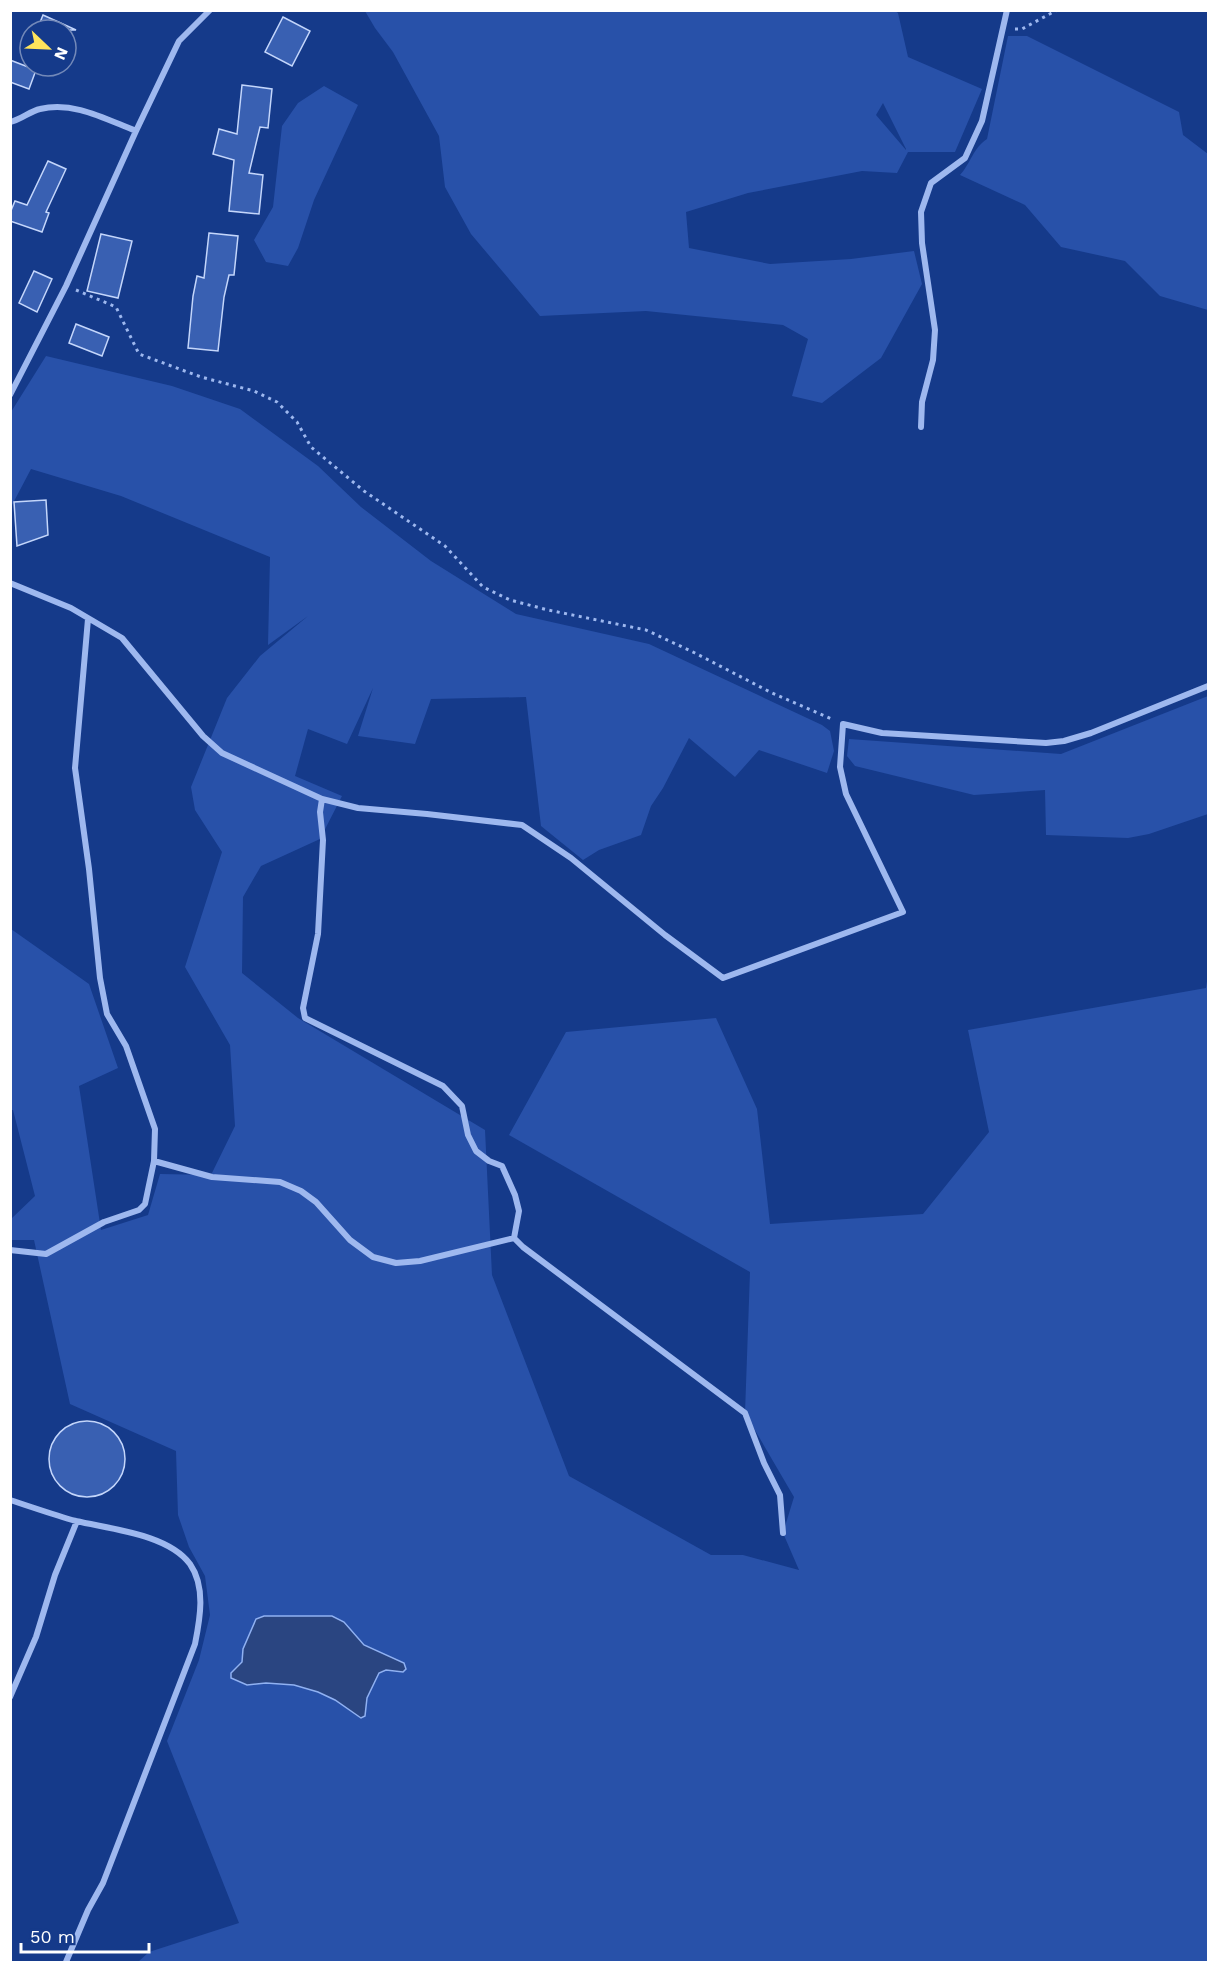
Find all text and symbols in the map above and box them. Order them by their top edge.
north arrow [18,18,78,78]
text: N [50,44,72,63]
scale bar [21,1916,148,1954]
text: 50 m [30,1926,75,1947]

